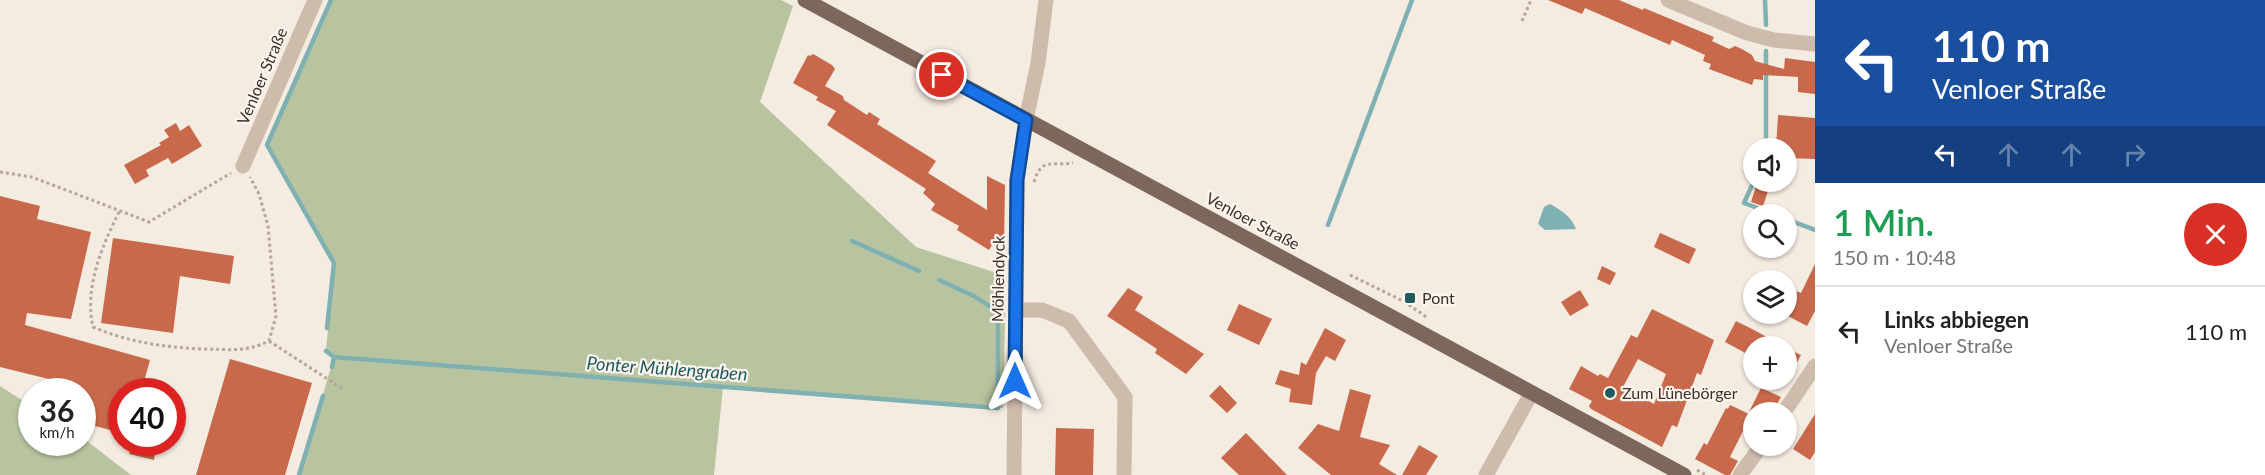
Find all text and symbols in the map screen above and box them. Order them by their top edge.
text: 110 m [1932,21,2050,71]
icon: left [1833,24,1911,102]
street label: Venloer Straße [233,25,290,127]
pin [916,49,967,100]
icon: arrive [925,58,958,91]
text: Venloer Straße [1932,72,2106,105]
map controls [1743,138,1797,456]
button: sound [1743,138,1797,192]
icon: left [1929,138,1962,171]
icon: ahead [1992,138,2025,171]
icon: ahead [2055,138,2088,171]
icon: right [2118,138,2151,171]
street label: Venloer Straße [1203,188,1303,253]
text: 1 Min. [1833,200,1934,244]
button: close [2184,203,2247,266]
button: search [1743,204,1797,258]
street label: Möhlendyck [987,235,1008,322]
text: 150 m · 10:48 [1833,245,1956,269]
button: layers [1743,270,1797,324]
place label: Pont [1422,288,1455,307]
marker: Pont [1403,291,1417,305]
text: Links abbiegen [1884,306,2029,333]
icon: left [1833,315,1866,348]
text: 110 m [2185,318,2247,345]
text: Venloer Straße [1884,333,2013,357]
button: + [1743,336,1797,390]
position arrow [983,349,1047,413]
water label: Ponter Mühlengraben [586,351,748,385]
speed limit sign: 40 [108,378,186,456]
place label: Zum Lünebörger [1622,383,1738,402]
marker: Zum Lünebörger [1603,386,1617,400]
text: 36 [40,392,74,428]
button: − [1743,402,1797,456]
text: km/h [39,423,75,441]

